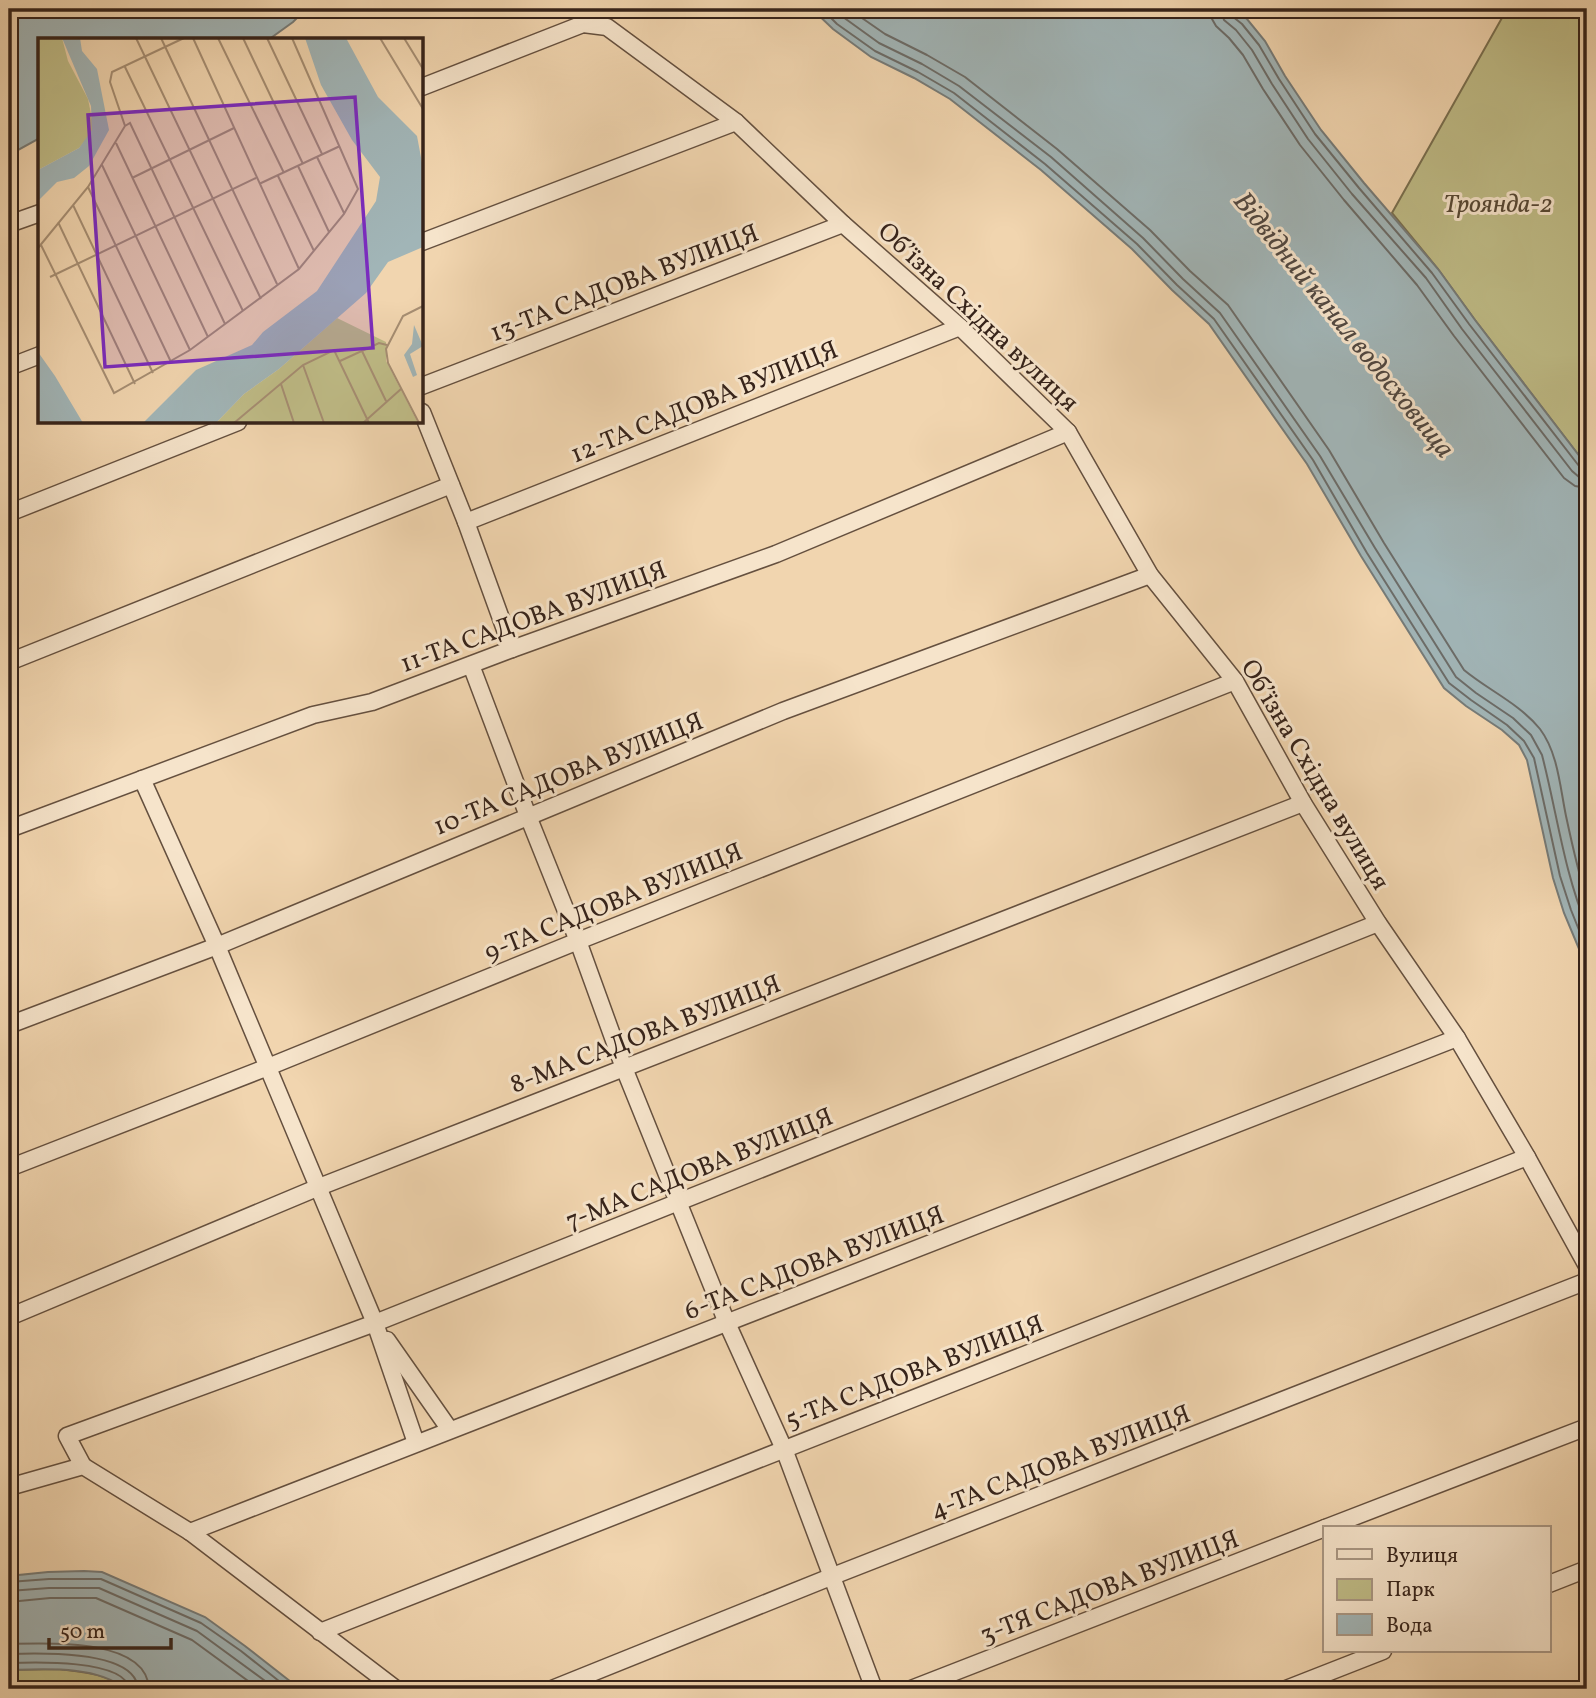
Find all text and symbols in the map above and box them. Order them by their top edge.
inset map [38,38,424,424]
water label: Відвідний канал водосховища [1223,184,1463,467]
park label: Троянда-2 [1443,187,1553,223]
street label: Обʼїзна Східна вулиця [869,214,1086,420]
street label: 13-ТА САДОВА ВУЛИЦЯ [485,216,764,352]
street label: 12-ТА САДОВА ВУЛИЦЯ [565,333,844,473]
street label: 11-ТА САДОВА ВУЛИЦЯ [395,553,672,683]
street label: Обʼїзна Східна вулиця [1231,653,1398,897]
street label: 10-ТА САДОВА ВУЛИЦЯ [428,704,709,846]
street label: 9-ТА САДОВА ВУЛИЦЯ [479,834,748,971]
street label: 8-МА САДОВА ВУЛИЦЯ [505,967,786,1103]
street label: 7-МА САДОВА ВУЛИЦЯ [561,1100,839,1240]
street label: 6-ТА САДОВА ВУЛИЦЯ [680,1198,950,1330]
street label: 5-ТА САДОВА ВУЛИЦЯ [780,1307,1049,1439]
street label: 4-ТА САДОВА ВУЛИЦЯ [925,1397,1196,1529]
street label: 3-ТЯ САДОВА ВУЛИЦЯ [975,1522,1245,1654]
legend [1323,1526,1550,1652]
text: Вулиця [1386,1542,1458,1571]
text: Парк [1386,1576,1435,1605]
scale bar [49,1607,172,1651]
text: Вода [1386,1612,1433,1641]
text: 50 m [60,1618,105,1647]

